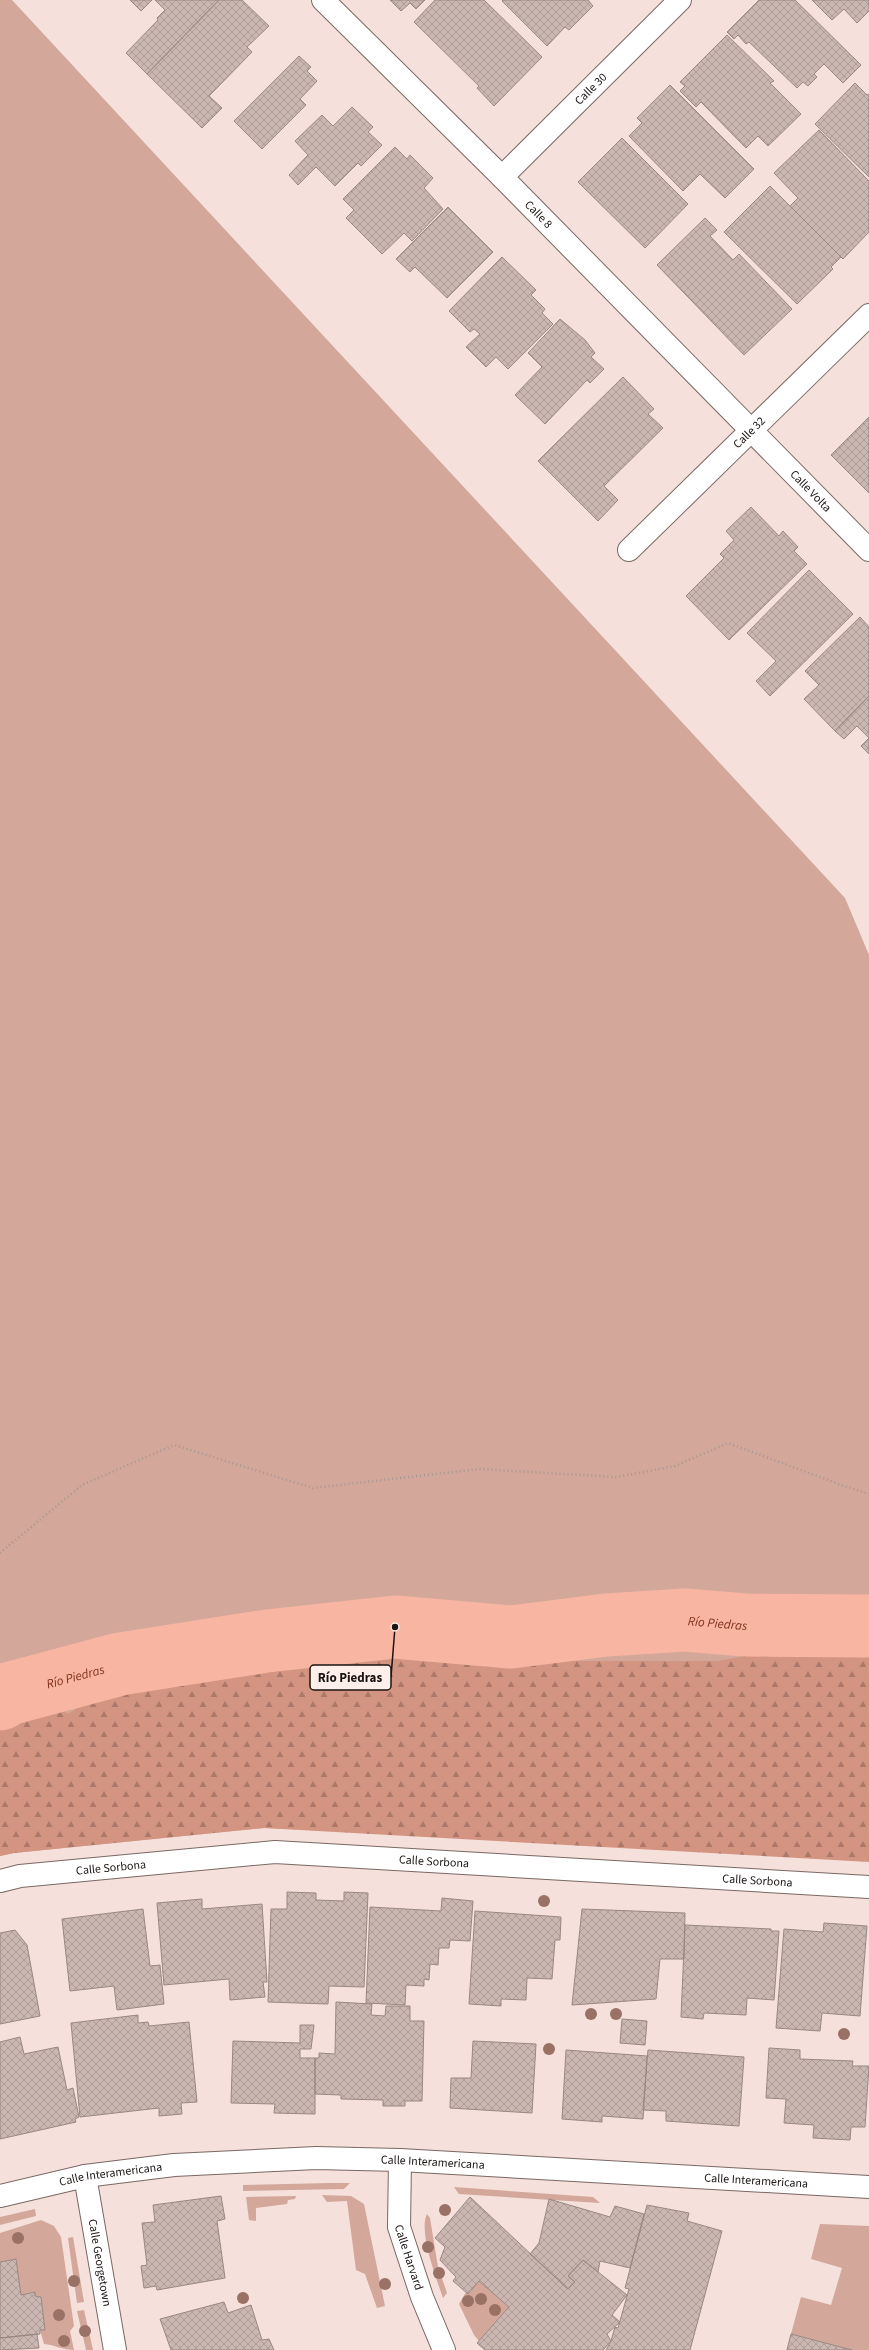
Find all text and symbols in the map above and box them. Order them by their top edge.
street label: Calle 30 [571,69,611,109]
street label: Calle 8 [521,197,556,232]
street label: Calle 32 [729,413,769,453]
street label: Calle Volta [786,466,835,516]
water label: Río Piedras [687,1612,748,1635]
water label: Río Piedras [44,1661,107,1693]
callout: Río Piedras [310,1665,391,1690]
text: Río Piedras [318,1669,382,1687]
street label: Calle Sorbona [398,1851,470,1872]
street label: Calle Sorbona [75,1856,147,1880]
street label: Calle Sorbona [722,1870,793,1891]
street label: Calle Interamericana [381,2152,485,2174]
street label: Calle Interamericana [58,2159,163,2191]
street label: Calle Interamericana [704,2170,809,2192]
street label: Calle Georgetown [84,2218,115,2308]
street label: Calle Harvard [390,2223,427,2292]

